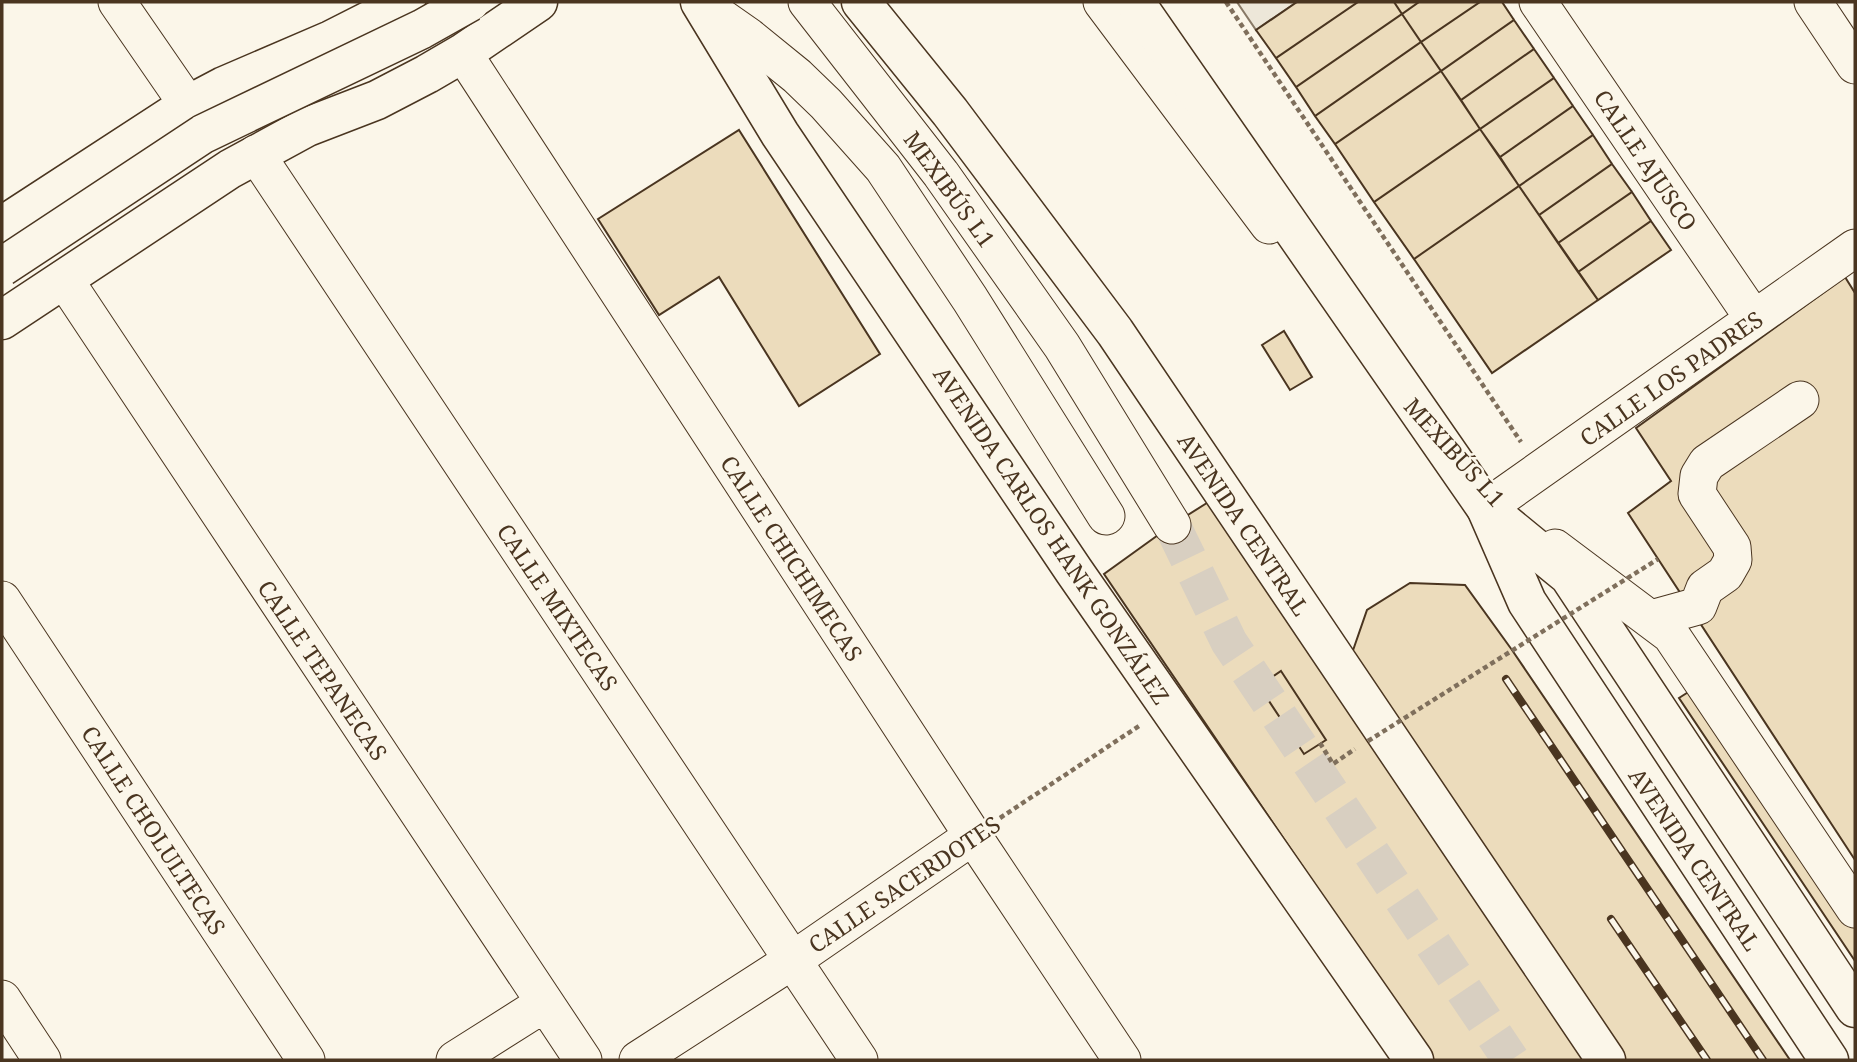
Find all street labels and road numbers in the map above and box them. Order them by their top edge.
street label: CALLE AJUSCO [1587,83,1705,237]
street label: MEXIBÚS L1 [897,124,1003,254]
street label: CALLE LOS PADRES [1573,303,1769,453]
street label: AVENIDA CARLOS HANK GONZÁLEZ [927,360,1177,710]
street label: MEXIBÚS L1 [1397,390,1513,514]
street label: AVENIDA CENTRAL [1171,426,1317,622]
street label: CALLE CHICHIMECAS [713,449,871,667]
street label: CALLE MIXTECAS [490,517,626,697]
street label: CALLE TEPANECAS [251,573,395,767]
street label: CALLE CHOLULTECAS [74,719,234,941]
street label: AVENIDA CENTRAL [1622,761,1768,957]
street label: CALLE SACERDOTES [802,808,1006,960]

